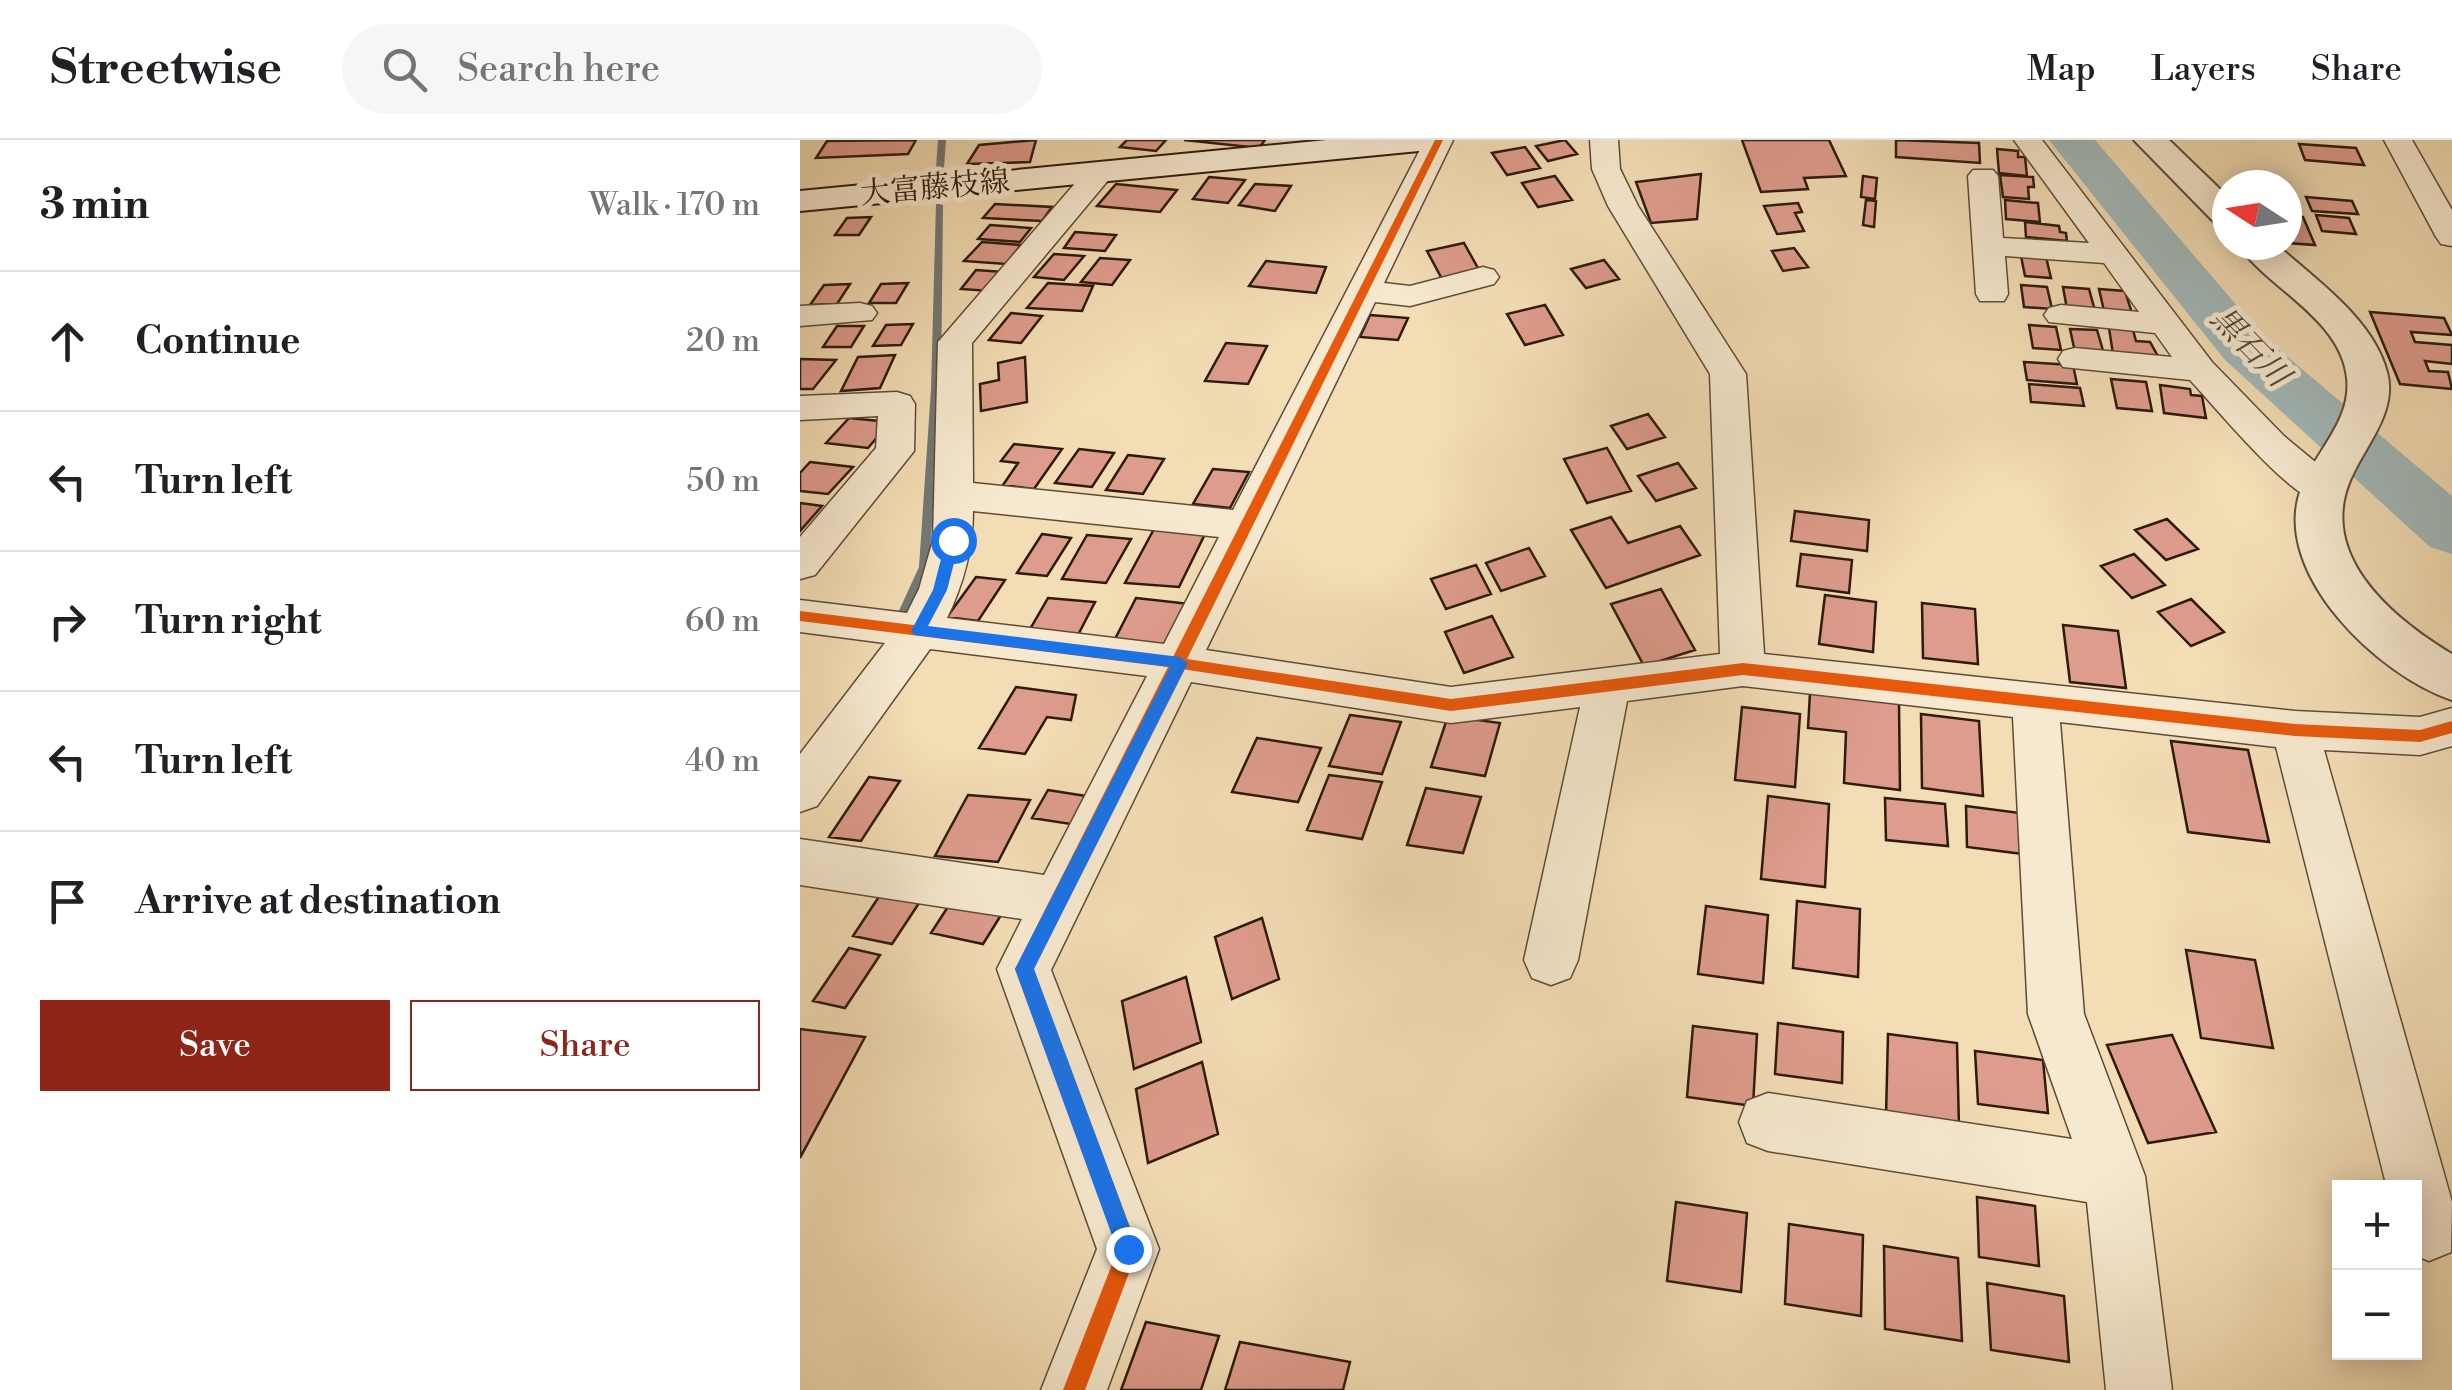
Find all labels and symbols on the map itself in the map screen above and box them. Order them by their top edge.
street label: 大富藤枝線 [859,163,1011,213]
north arrow [2212,170,2302,260]
water label: 黒石川 [2202,299,2300,398]
route start [931,518,977,564]
route end [1106,1227,1152,1273]

